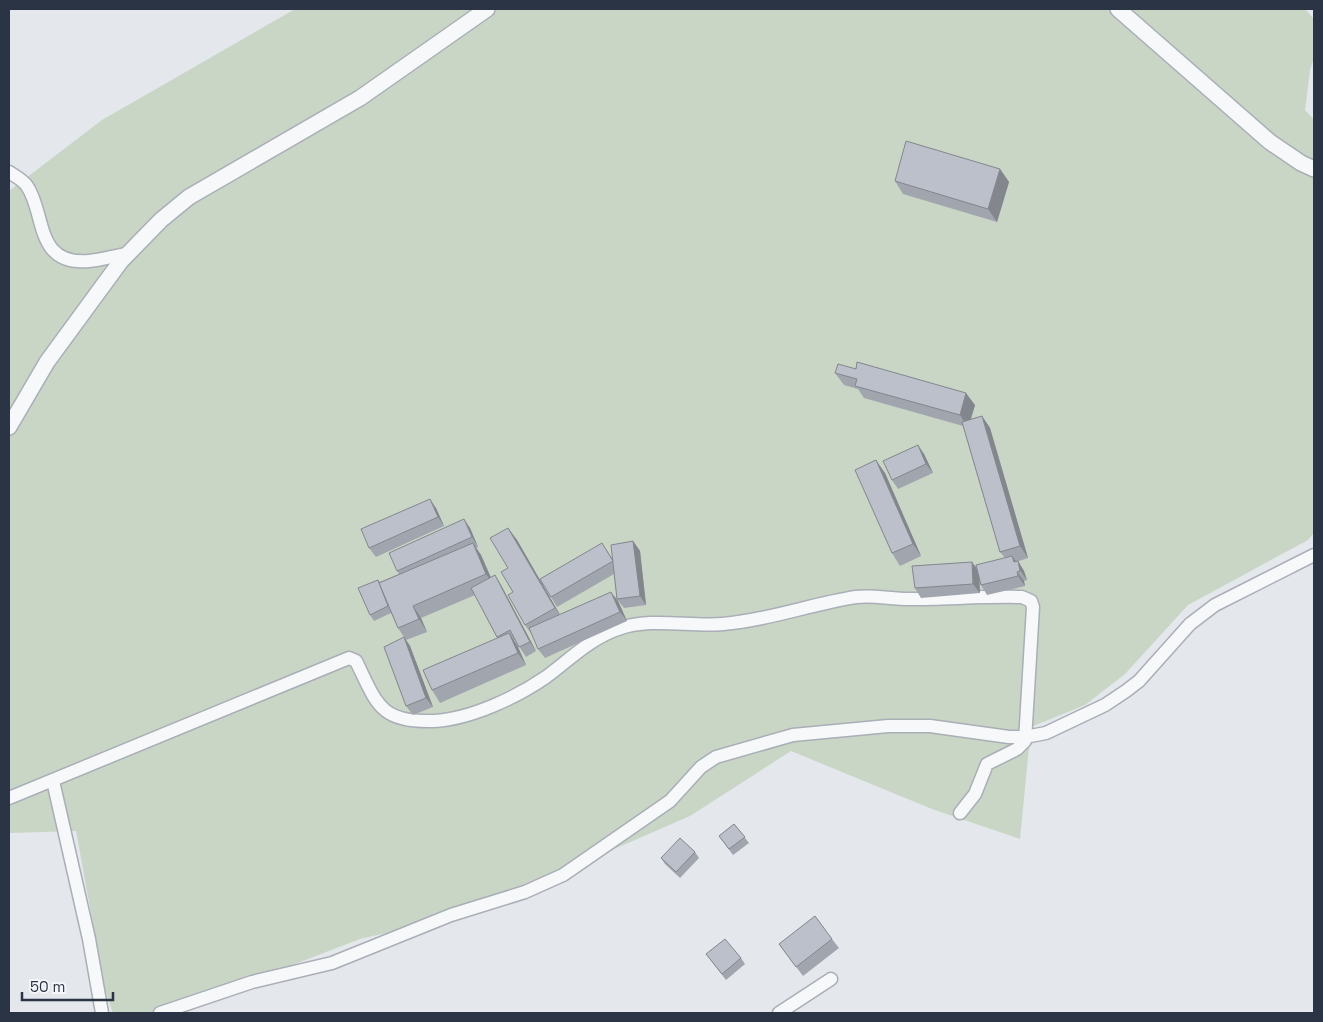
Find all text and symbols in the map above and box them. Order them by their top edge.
scale bar [22,970,114,1002]
text: 50 m [30,977,65,996]

